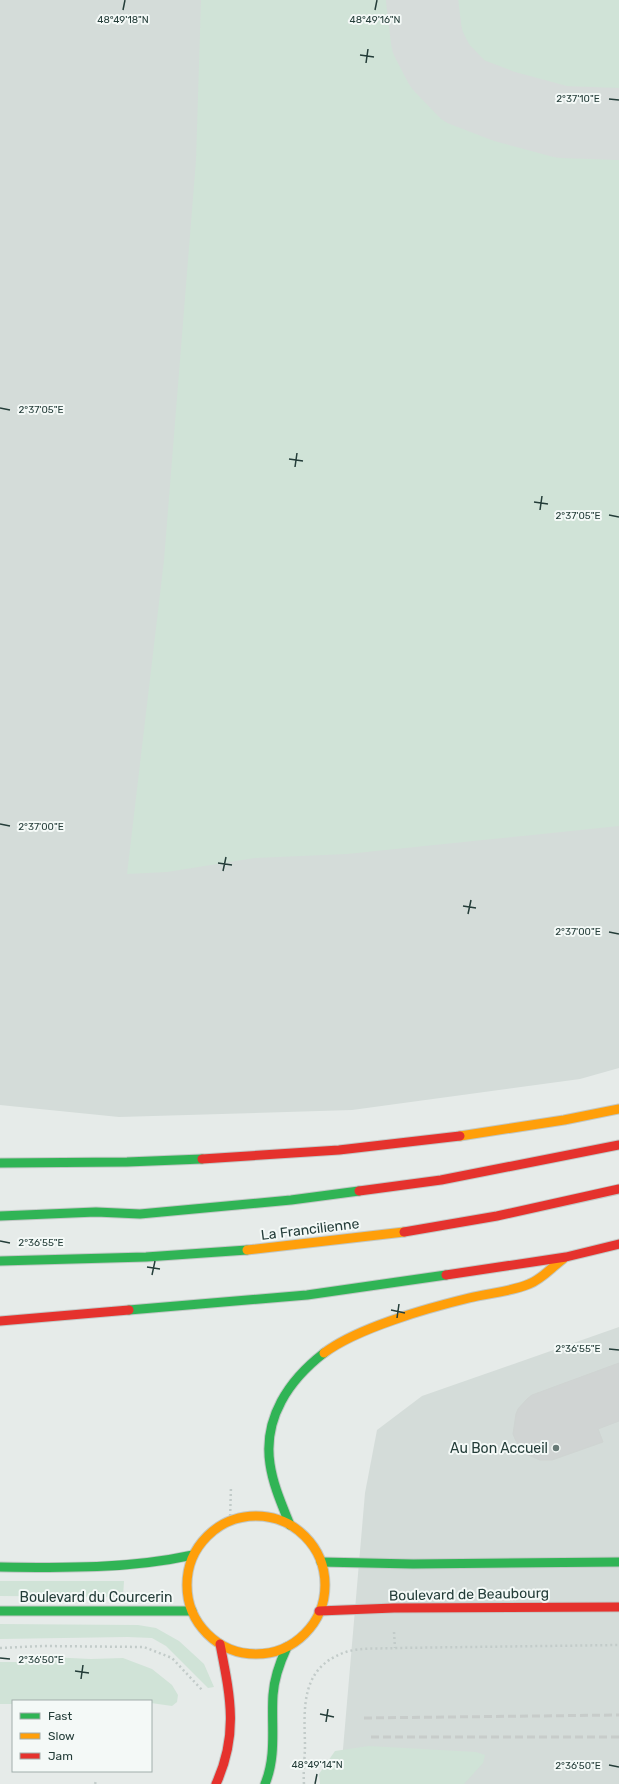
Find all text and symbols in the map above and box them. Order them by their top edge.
text: 48°49'18"N [97,14,149,26]
text: 48°49'16"N [350,14,400,26]
text: 2°37'10"E [556,93,600,105]
text: 2°37'05"E [18,404,64,416]
text: 2°37'05"E [555,510,601,522]
text: 2°37'00"E [18,821,64,833]
text: 2°37'00"E [555,926,601,938]
street label: La Francilienne [260,1215,360,1244]
text: 2°36'55"E [18,1237,64,1249]
text: 2°36'55"E [555,1343,601,1355]
place label: Au Bon Accueil [450,1440,548,1457]
marker: Au Bon Accueil [551,1443,561,1453]
street label: Boulevard de Beaubourg [389,1585,549,1604]
street label: Boulevard du Courcerin [20,1589,172,1606]
text: 2°36'50"E [18,1654,64,1666]
legend [12,1700,152,1772]
text: Fast [48,1709,72,1723]
text: Slow [48,1729,75,1743]
text: Jam [48,1749,73,1763]
text: 48°49'14"N [291,1759,343,1771]
text: 2°36'50"E [555,1760,601,1772]

